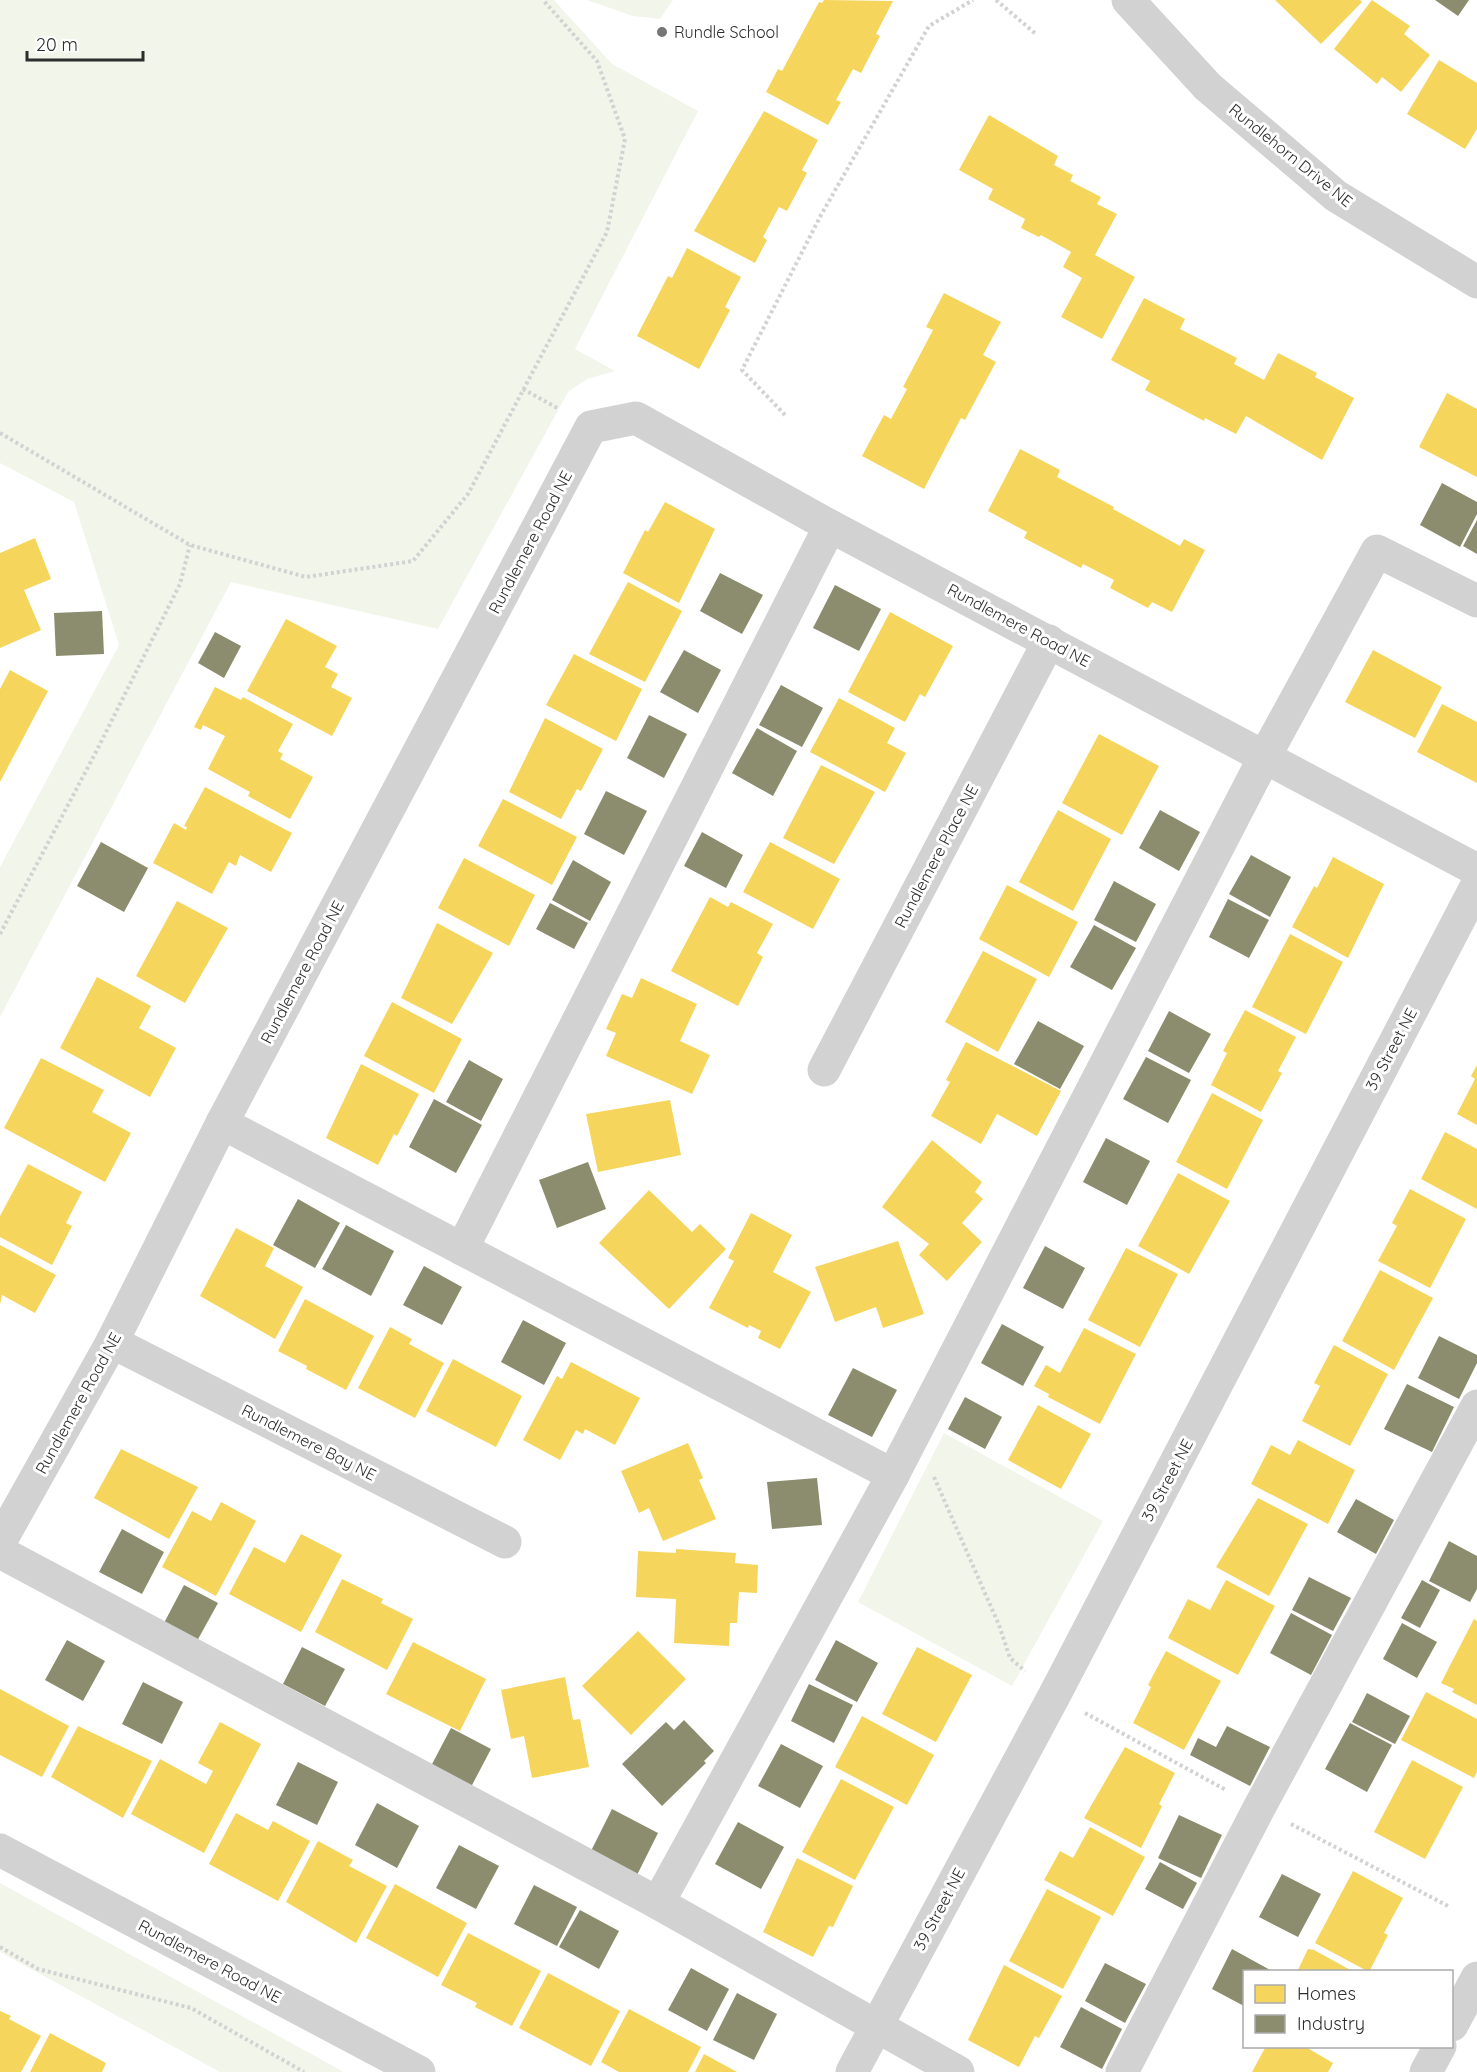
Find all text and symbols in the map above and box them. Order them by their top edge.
place label: Rundle School [674,22,779,42]
scale bar [27,24,142,62]
marker: Rundle School [655,25,669,39]
text: 20 m [36,33,78,56]
street label: Rundlehorn Drive NE [1225,99,1357,211]
street label: Rundlemere Road NE [484,467,576,617]
street label: Rundlemere Road NE [944,579,1094,671]
street label: Rundlemere Place NE [890,781,982,931]
street label: Rundlemere Road NE [256,897,348,1047]
street label: 39 Street NE [1361,1004,1421,1094]
street label: Rundlemere Road NE [31,1329,125,1477]
street label: Rundlemere Bay NE [238,1399,380,1485]
street label: 39 Street NE [1137,1435,1197,1525]
street label: 39 Street NE [909,1864,969,1954]
street label: Rundlemere Road NE [135,1915,285,2007]
legend [1243,1970,1453,2048]
text: Homes [1297,1982,1356,2005]
text: Industry [1297,2012,1365,2035]

